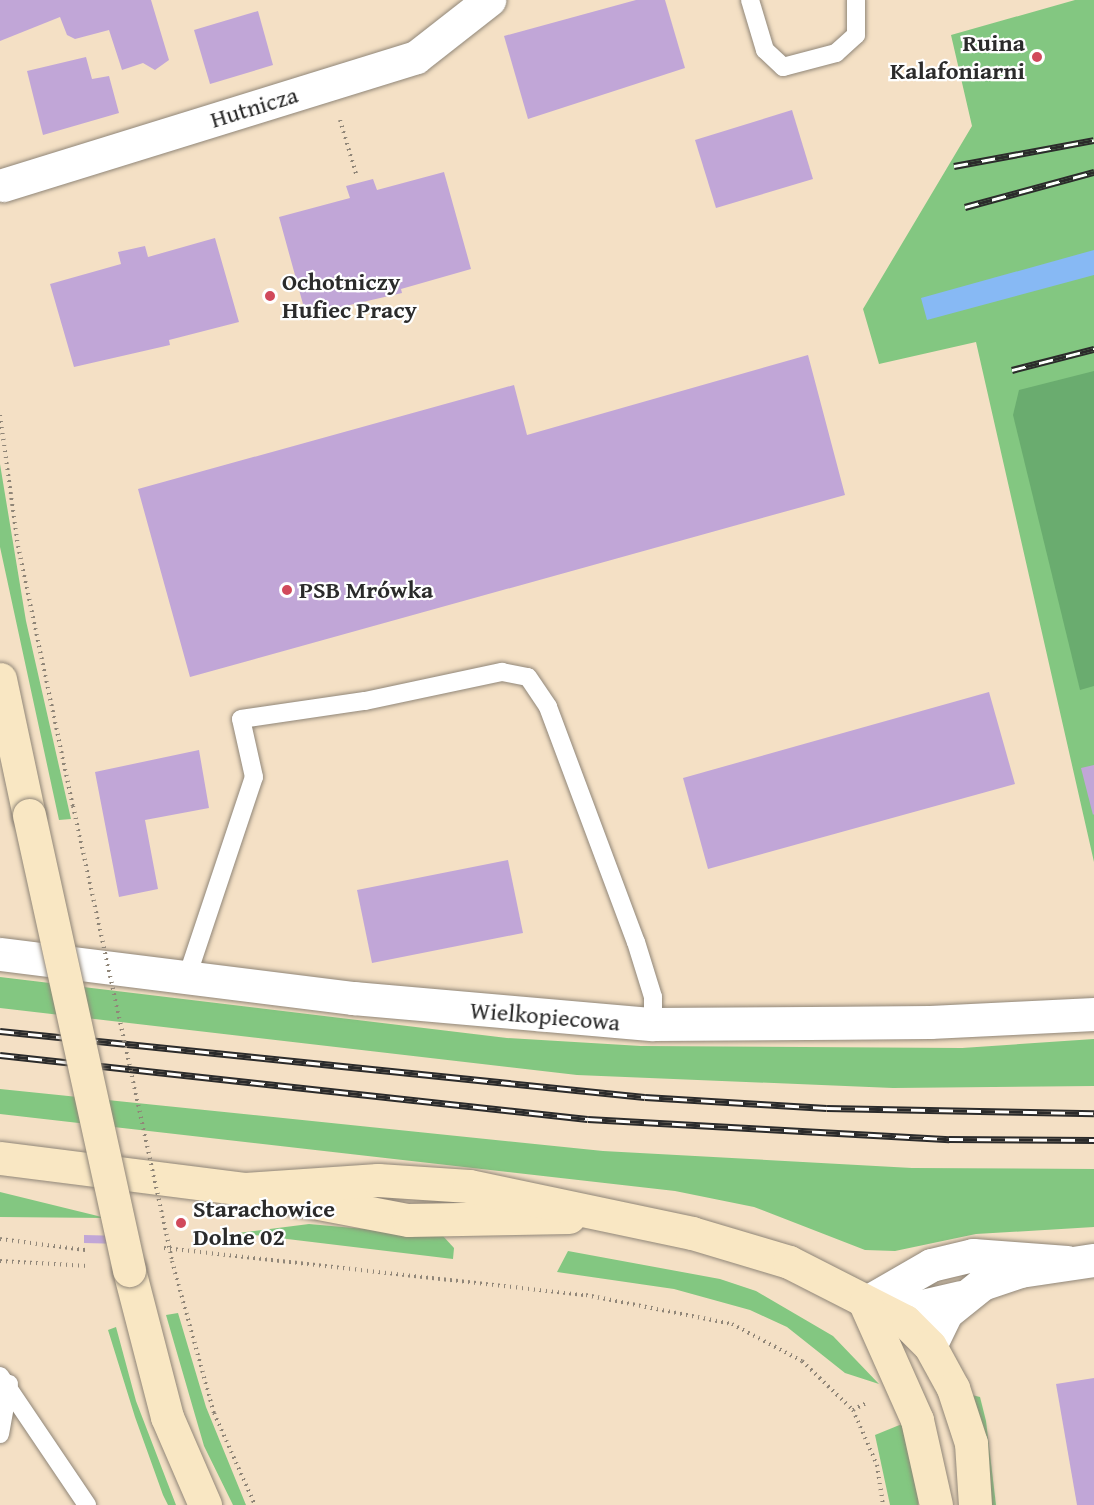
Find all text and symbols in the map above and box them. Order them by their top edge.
place label: Ruina Kalafoniarni [890,29,1025,85]
marker: Ruina Kalafoniarni [1030,50,1044,64]
street label: Hutnicza [207,80,301,134]
place label: Ochotniczy Hufiec Pracy [282,268,417,324]
marker: Ochotniczy Hufiec Pracy [263,289,277,303]
place label: PSB Mrówka [299,576,433,604]
marker: PSB Mrówka [280,583,294,597]
street label: Wielkopiecowa [469,995,621,1037]
place label: Starachowice Dolne 02 [193,1195,335,1251]
marker: Starachowice Dolne 02 [174,1216,188,1230]

